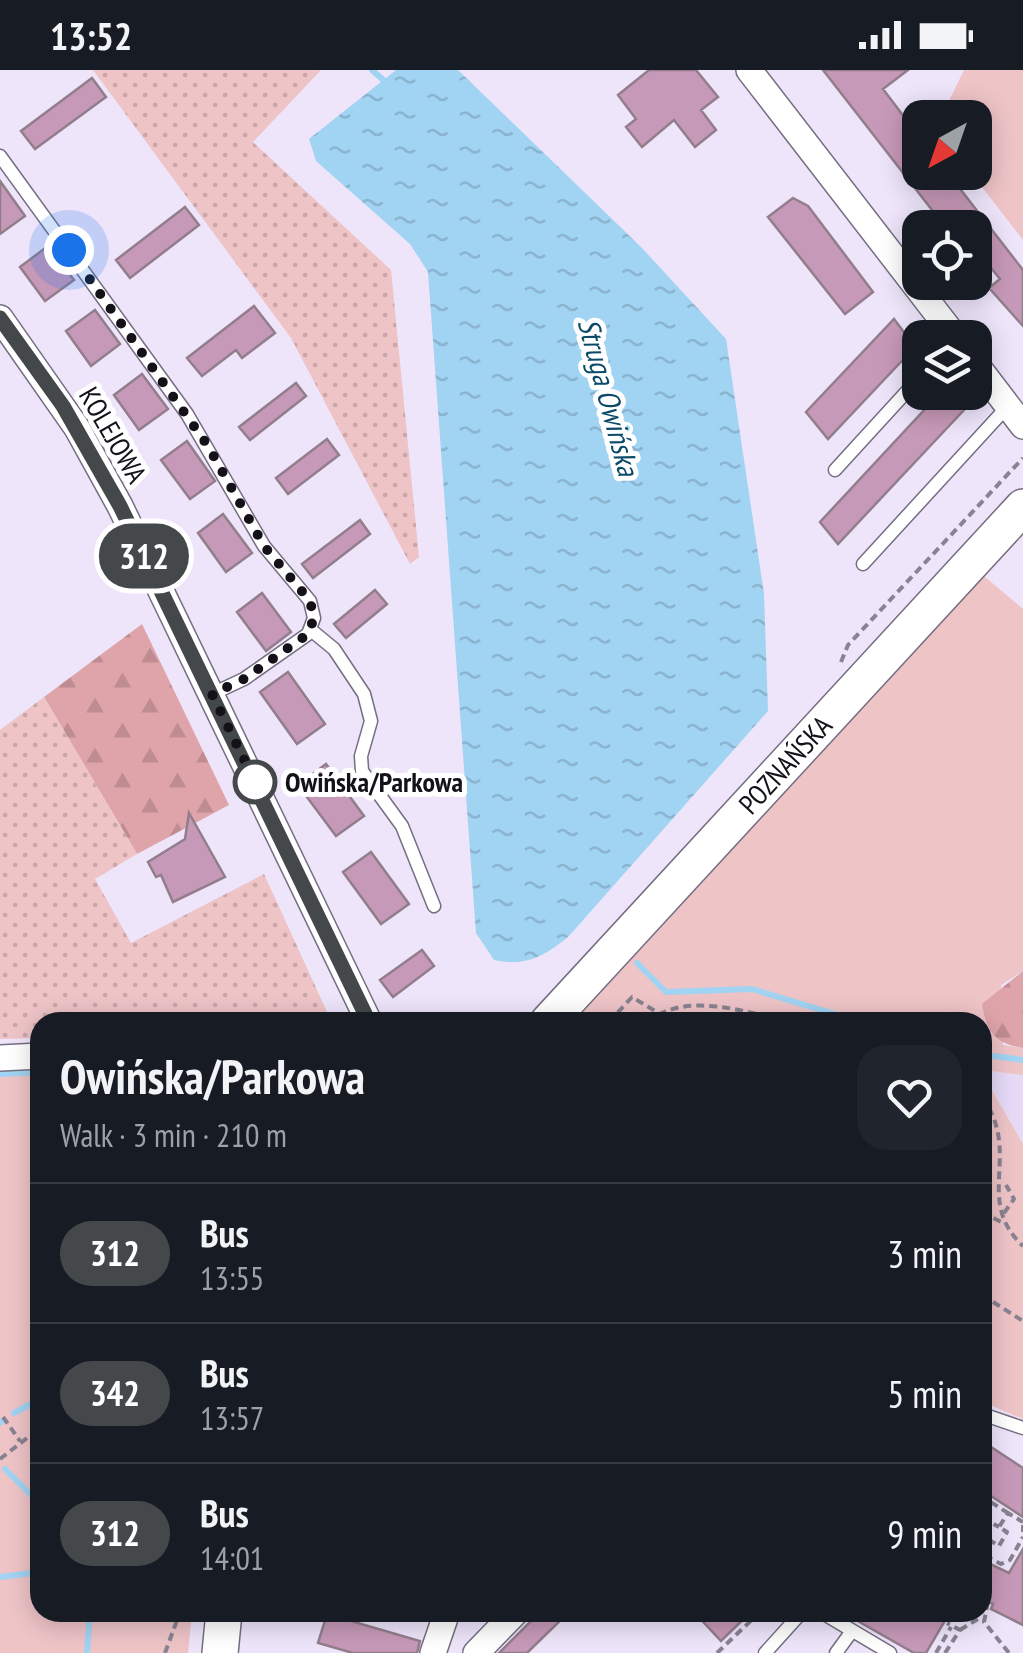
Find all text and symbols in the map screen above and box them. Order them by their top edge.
text: 13:52 [50,11,132,60]
north arrow [902,100,992,190]
map controls [902,100,992,410]
button: locate [902,210,992,300]
your location [44,225,94,275]
water label: Struga Owińska [570,314,650,481]
button: layers [902,320,992,410]
street label: KOLEJOWA [71,380,156,490]
line badge: 312 [86,524,202,588]
text: 312 [119,533,169,579]
street label: POZNAŃSKA [730,707,840,821]
marker: Owińska/Parkowa [234,761,276,803]
place label: Owińska/Parkowa [285,763,463,800]
text: Owińska/Parkowa [60,1045,365,1107]
button: heart [857,1045,962,1150]
text: Walk · 3 min · 210 m [60,1114,287,1156]
text: Bus [200,1208,249,1257]
text: 3 min [887,1229,962,1278]
text: 312 [90,1230,140,1276]
text: 13:55 [200,1257,264,1299]
text: Bus [200,1348,249,1397]
text: 5 min [887,1369,962,1418]
text: 342 [90,1370,140,1416]
text: 13:57 [200,1397,264,1439]
text: Bus [200,1488,249,1537]
text: 9 min [887,1509,962,1558]
text: 312 [90,1510,140,1556]
text: 14:01 [200,1537,264,1579]

